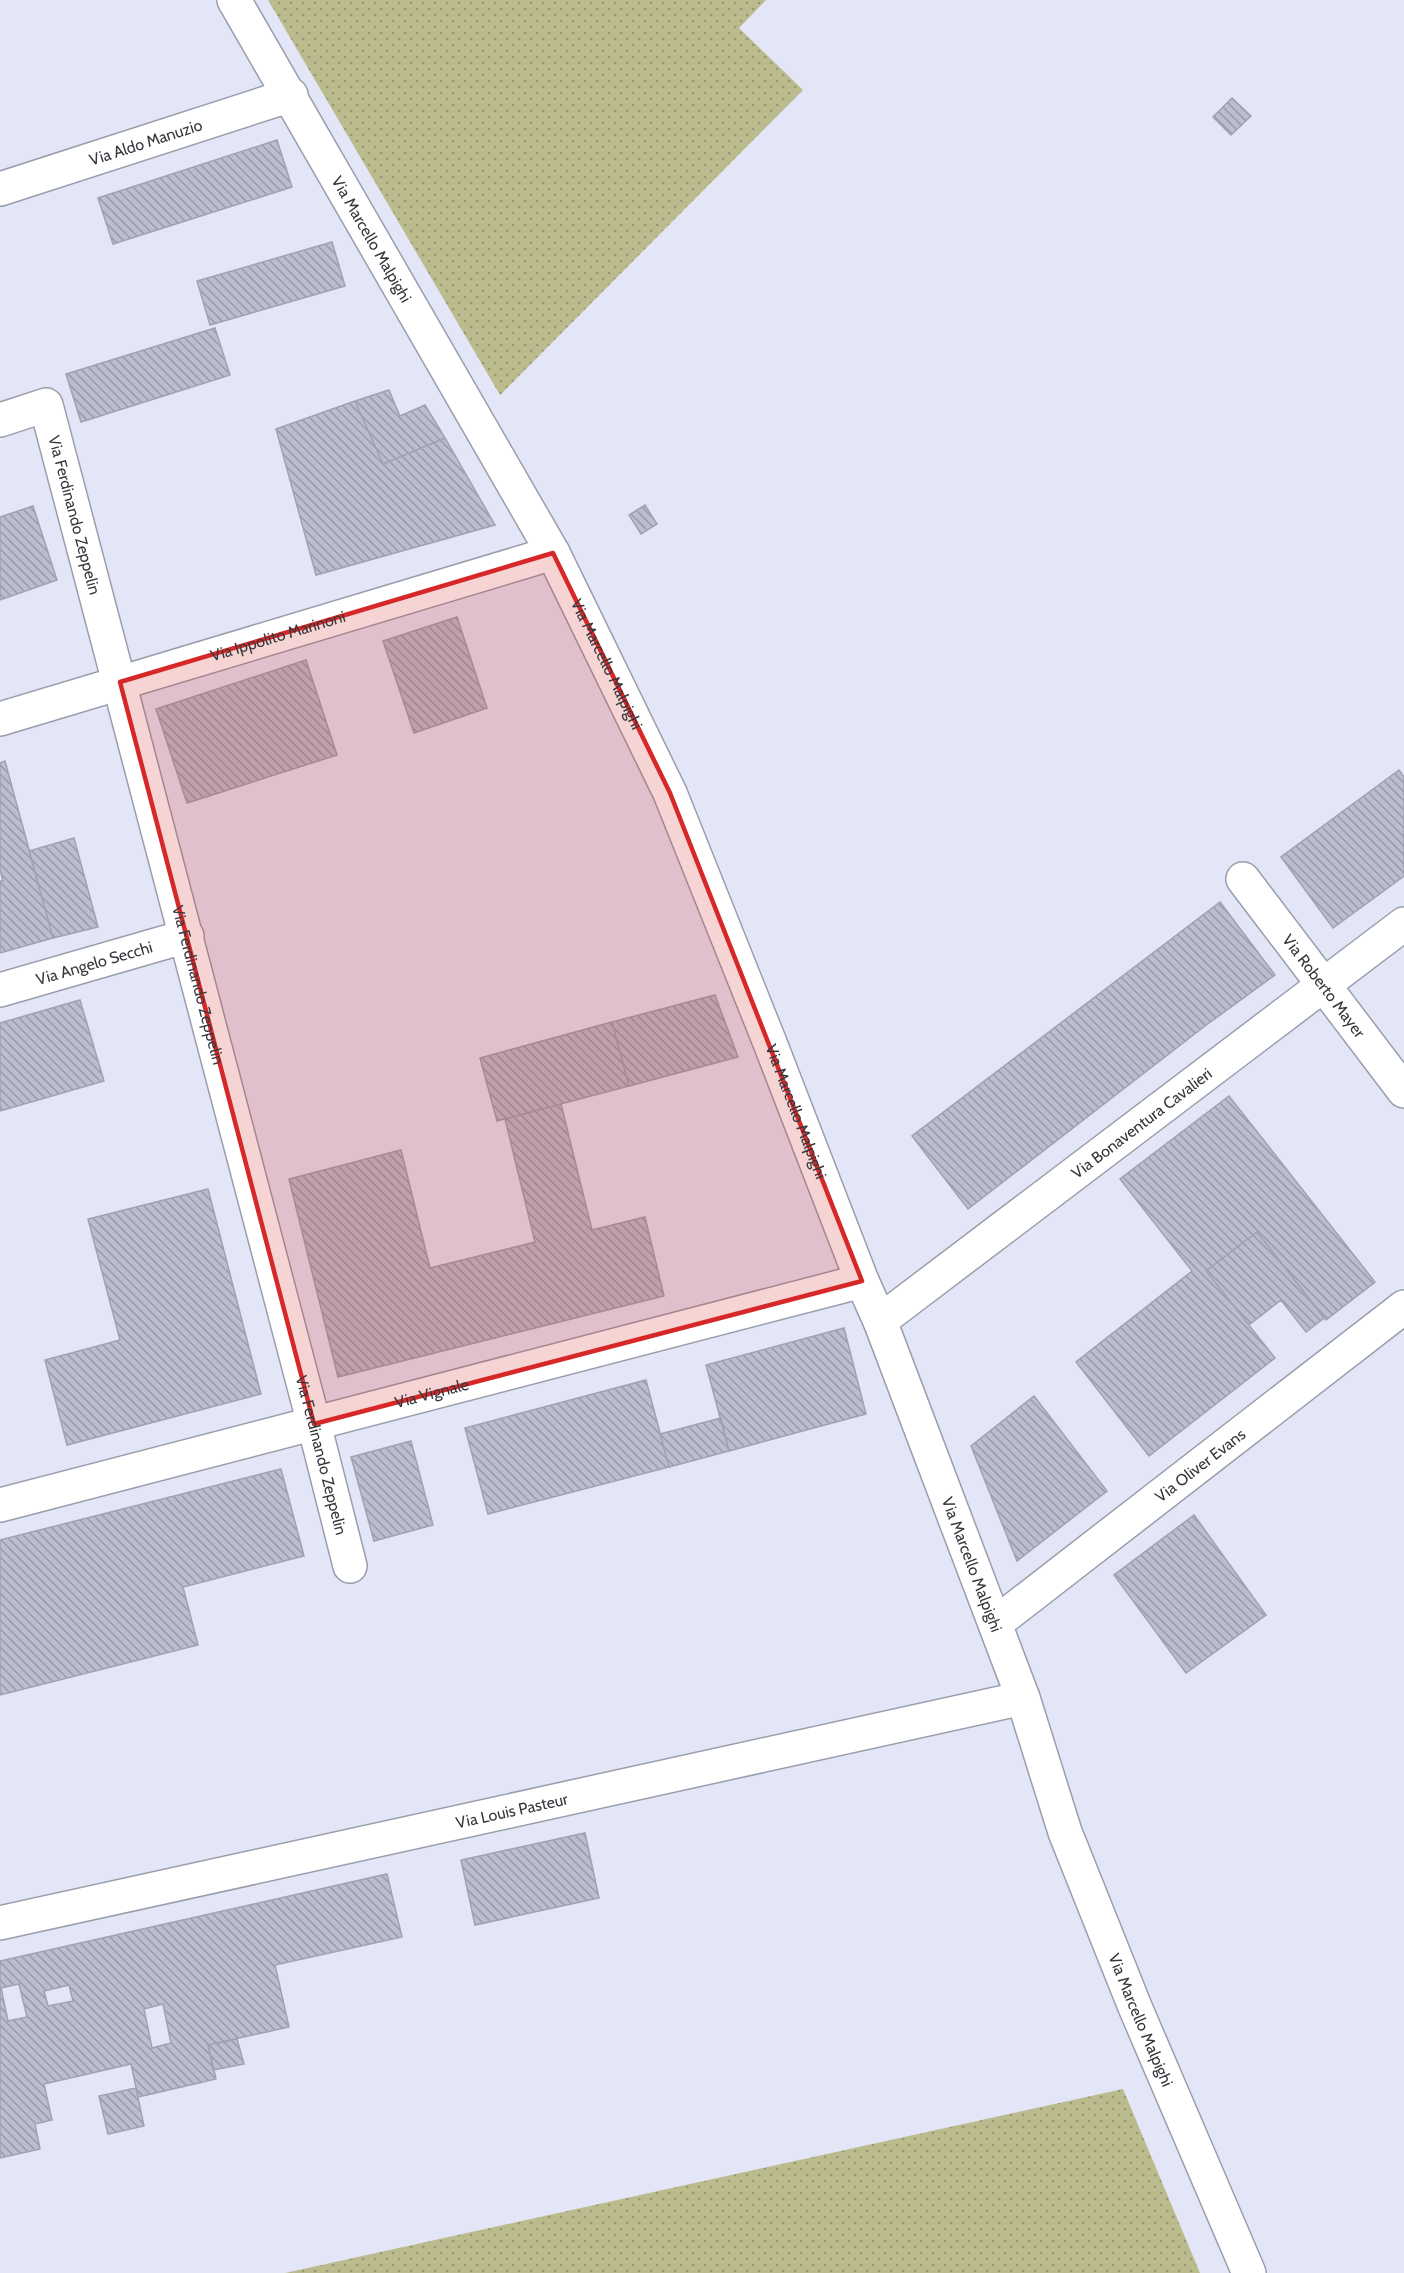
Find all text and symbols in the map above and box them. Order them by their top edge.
street label: Via Aldo Manuzio [87,115,205,170]
street label: Via Marcello Malpighi [328,173,415,306]
street label: Via Ferdinando Zeppelin [44,433,104,597]
street label: Via Marcello Malpighi [567,596,647,733]
street label: Via Ippolito Marinoni [208,607,348,665]
street label: Via Ferdinando Zeppelin [168,903,228,1067]
street label: Via Roberto Mayer [1278,931,1369,1042]
street label: Via Angelo Secchi [34,937,155,989]
street label: Via Marcello Malpighi [761,1042,831,1182]
street label: Via Bonaventura Cavalieri [1068,1064,1216,1183]
street label: Via Ferdinando Zeppelin [292,1373,351,1537]
street label: Via Vignale [393,1375,471,1412]
street label: Via Oliver Evans [1151,1424,1249,1506]
street label: Via Marcello Malpighi [938,1494,1006,1635]
street label: Via Louis Pasteur [454,1789,571,1832]
street label: Via Marcello Malpighi [1104,1951,1177,2090]

